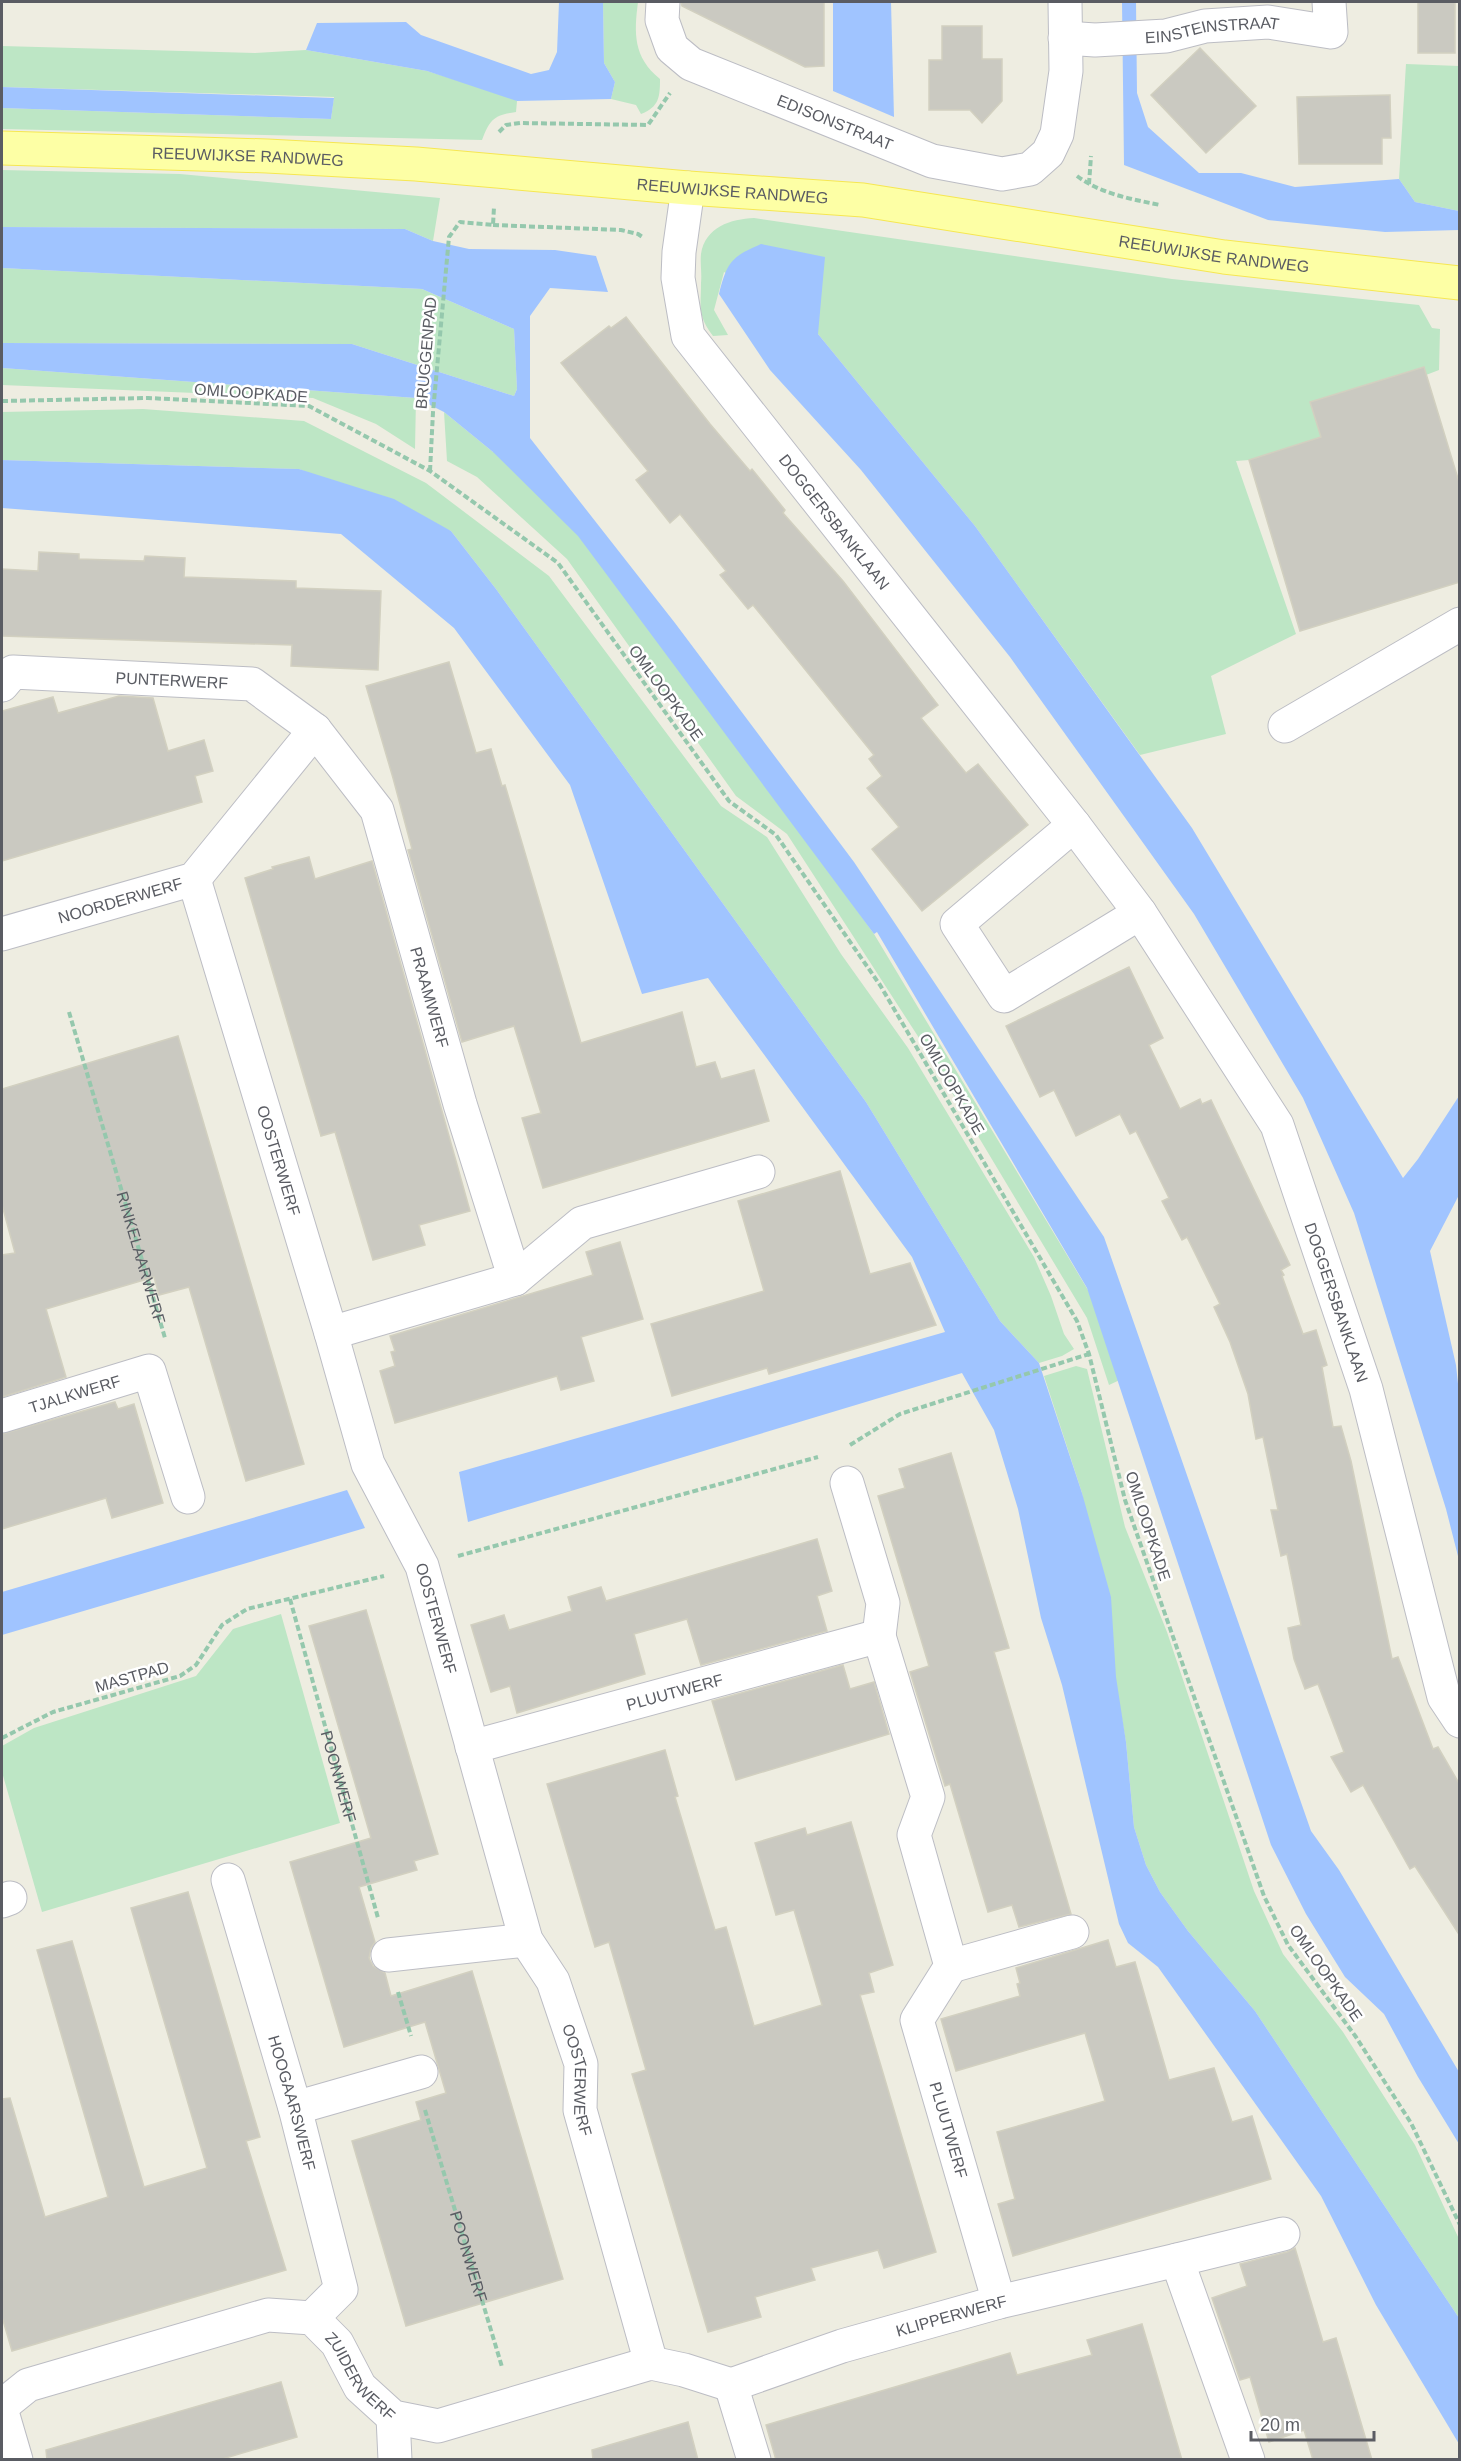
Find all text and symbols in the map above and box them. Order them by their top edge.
street label: EINSTEINSTRAAT [1144,13,1281,46]
street label: EDISONSTRAAT [775,91,896,153]
street label: REEUWIJKSE RANDWEG [152,144,344,169]
street label: REEUWIJKSE RANDWEG [636,175,829,206]
street label: REEUWIJKSE RANDWEG [1118,232,1310,275]
street label: BRUGGENPAD [413,296,439,410]
street label: OMLOOPKADE [194,381,308,405]
street label: DOGGERSBANKLAAN [776,451,893,593]
street label: OMLOOPKADE [626,642,706,744]
street label: PUNTERWERF [115,669,229,691]
street label: NOORDERWERF [56,874,185,926]
street label: PRAAMWERF [408,945,452,1050]
street label: OMLOOPKADE [916,1030,988,1138]
street label: OOSTERWERF [254,1103,304,1218]
street label: RINKELAARWERF [114,1189,169,1326]
street label: DOGGERSBANKLAAN [1302,1220,1372,1384]
street label: TJALKWERF [27,1372,123,1416]
street label: OMLOOPKADE [1122,1469,1174,1583]
street label: OOSTERWERF [413,1561,460,1676]
street label: MASTPAD [93,1658,171,1696]
street label: PLUUTWERF [624,1670,725,1713]
street label: POONWERF [318,1729,360,1824]
street label: OMLOOPKADE [1286,1922,1366,2024]
street label: OOSTERWERF [560,2022,595,2138]
street label: HOOGAARSWERF [266,2033,319,2173]
street label: PLUUTWERF [927,2080,971,2180]
street label: POONWERF [447,2209,491,2304]
street label: KLIPPERWERF [894,2292,1008,2339]
street label: ZUIDERWERF [322,2328,399,2423]
scale bar [1251,2404,1374,2442]
text: 20 m [1260,2415,1300,2435]

